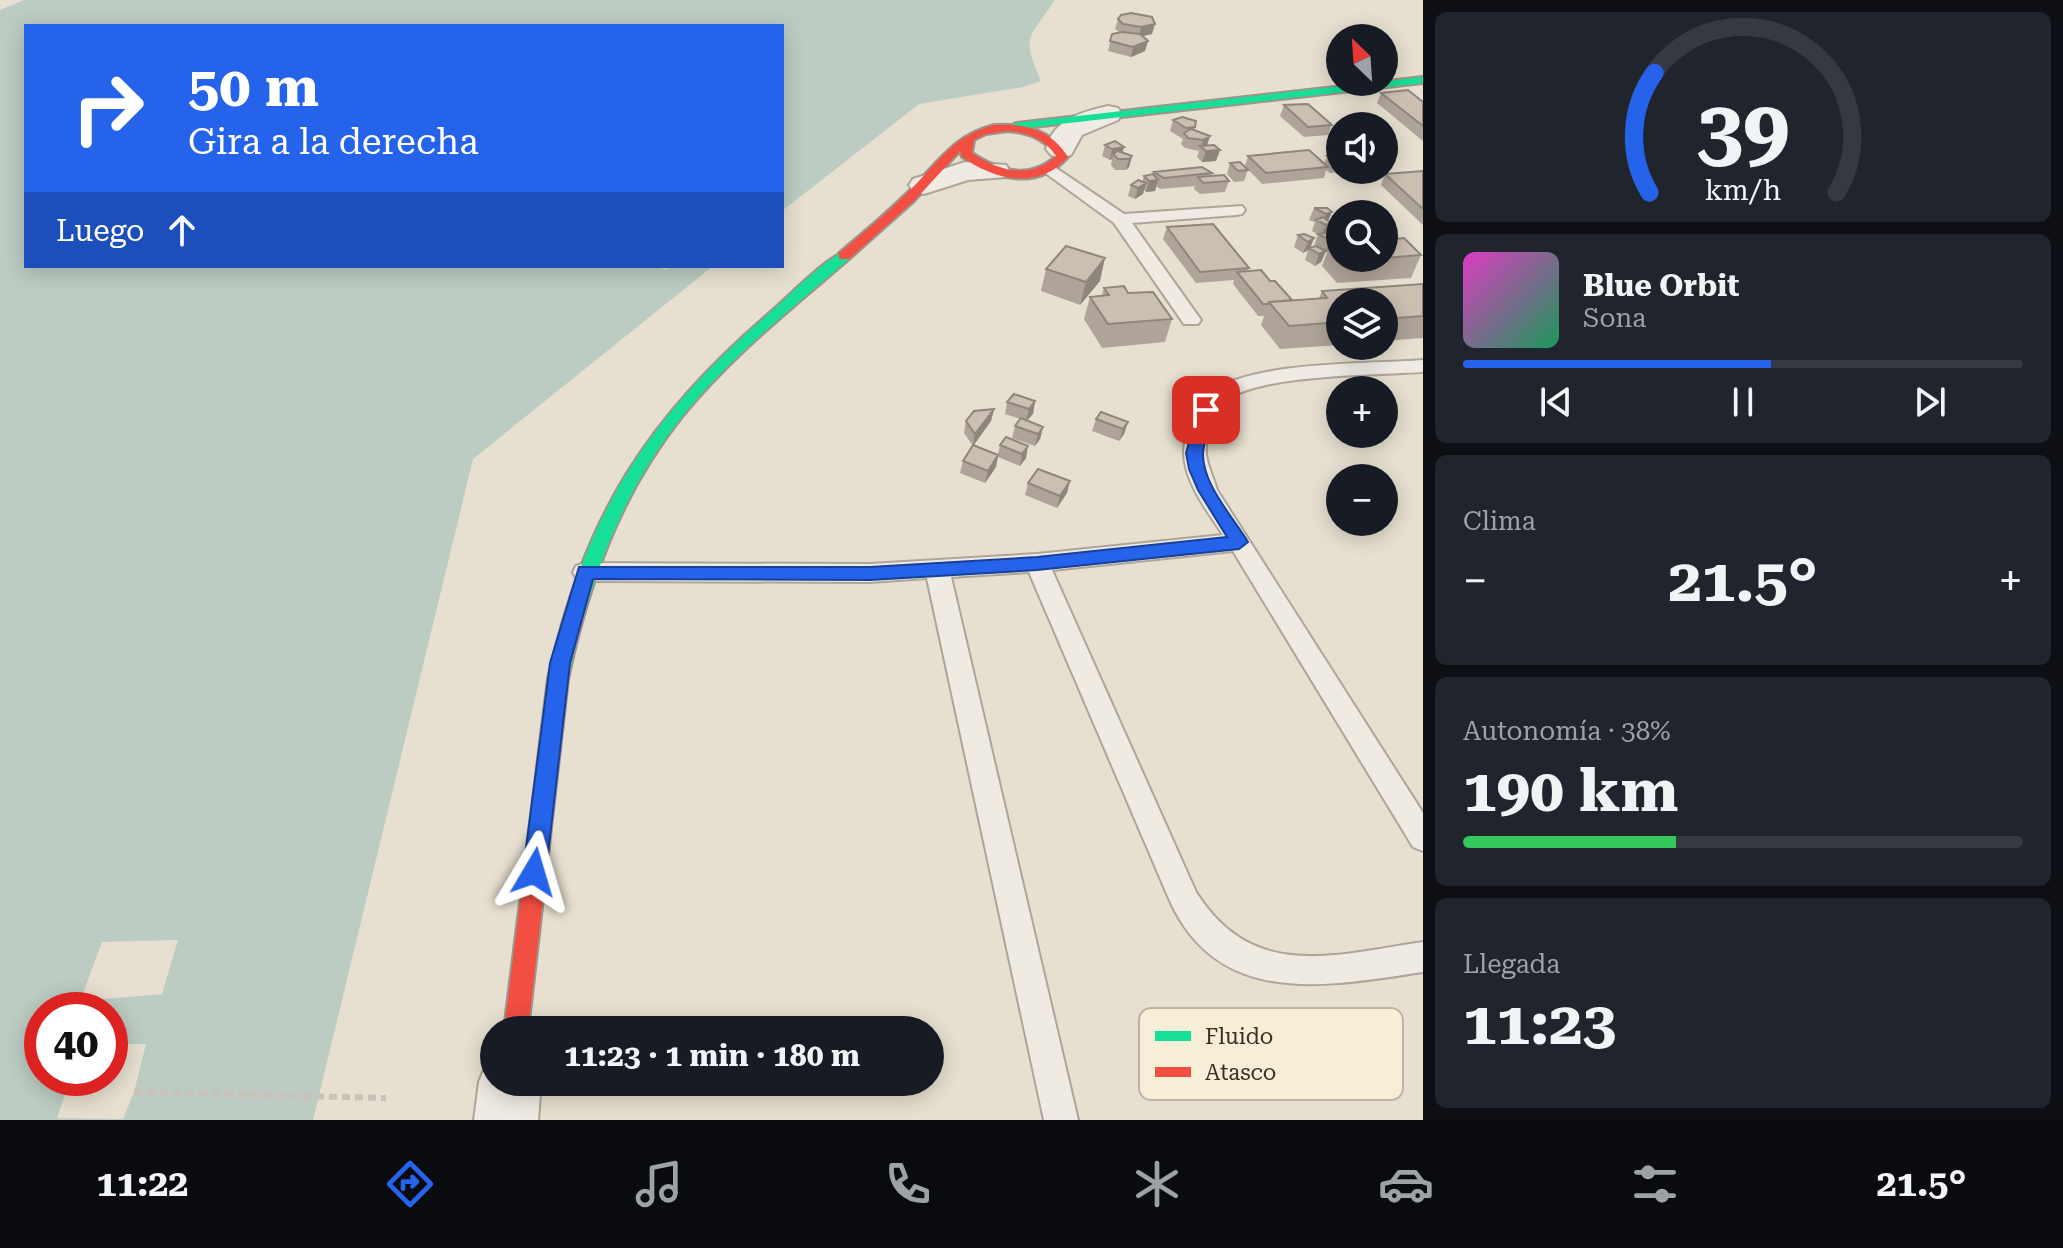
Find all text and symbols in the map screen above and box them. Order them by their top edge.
north arrow [1326,24,1398,96]
map controls [1326,24,1398,536]
text: 50 m [188,54,319,120]
icon: right [56,56,160,160]
text: 39 [1696,81,1790,178]
button: sound [1326,112,1398,184]
text: Gira a la derecha [188,121,479,163]
text: km/h [1705,173,1781,207]
button: search [1326,200,1398,272]
icon: ahead [160,208,204,252]
text: Luego [56,213,144,248]
text: Blue Orbit [1583,268,1739,303]
button: layers [1326,288,1398,360]
text: Sona [1583,303,1646,333]
pin [1172,376,1240,444]
button: + [1326,376,1398,448]
icon: previous [1534,380,1578,424]
icon: pause [1721,380,1765,424]
icon: next [1908,380,1952,424]
icon: arrive [1184,388,1228,432]
button: − [1326,464,1398,536]
text: Clima [1463,506,1536,536]
text: 21.5° [1668,545,1818,616]
text: − [1463,555,1488,607]
text: + [1998,555,2023,607]
text: Autonomía · 38% [1463,716,1670,746]
text: 190 km [1463,755,1678,826]
position arrow [492,830,576,914]
text: Llegada [1463,949,1560,979]
text: 11:23 [1463,988,1616,1059]
speed limit sign: 40 [24,992,128,1096]
legend [1139,1008,1403,1100]
text: Fluido [1205,1024,1273,1049]
text: 11:23 · 1 min · 180 m [564,1038,860,1073]
text: Atasco [1205,1060,1276,1085]
icon: directions [382,1156,438,1212]
icon: music [631,1156,687,1212]
icon: phone [880,1156,936,1212]
icon: climate [1129,1156,1185,1212]
icon: car [1378,1156,1434,1212]
icon: filters [1627,1156,1683,1212]
text: 11:22 [97,1163,189,1205]
text: 21.5° [1877,1163,1966,1205]

